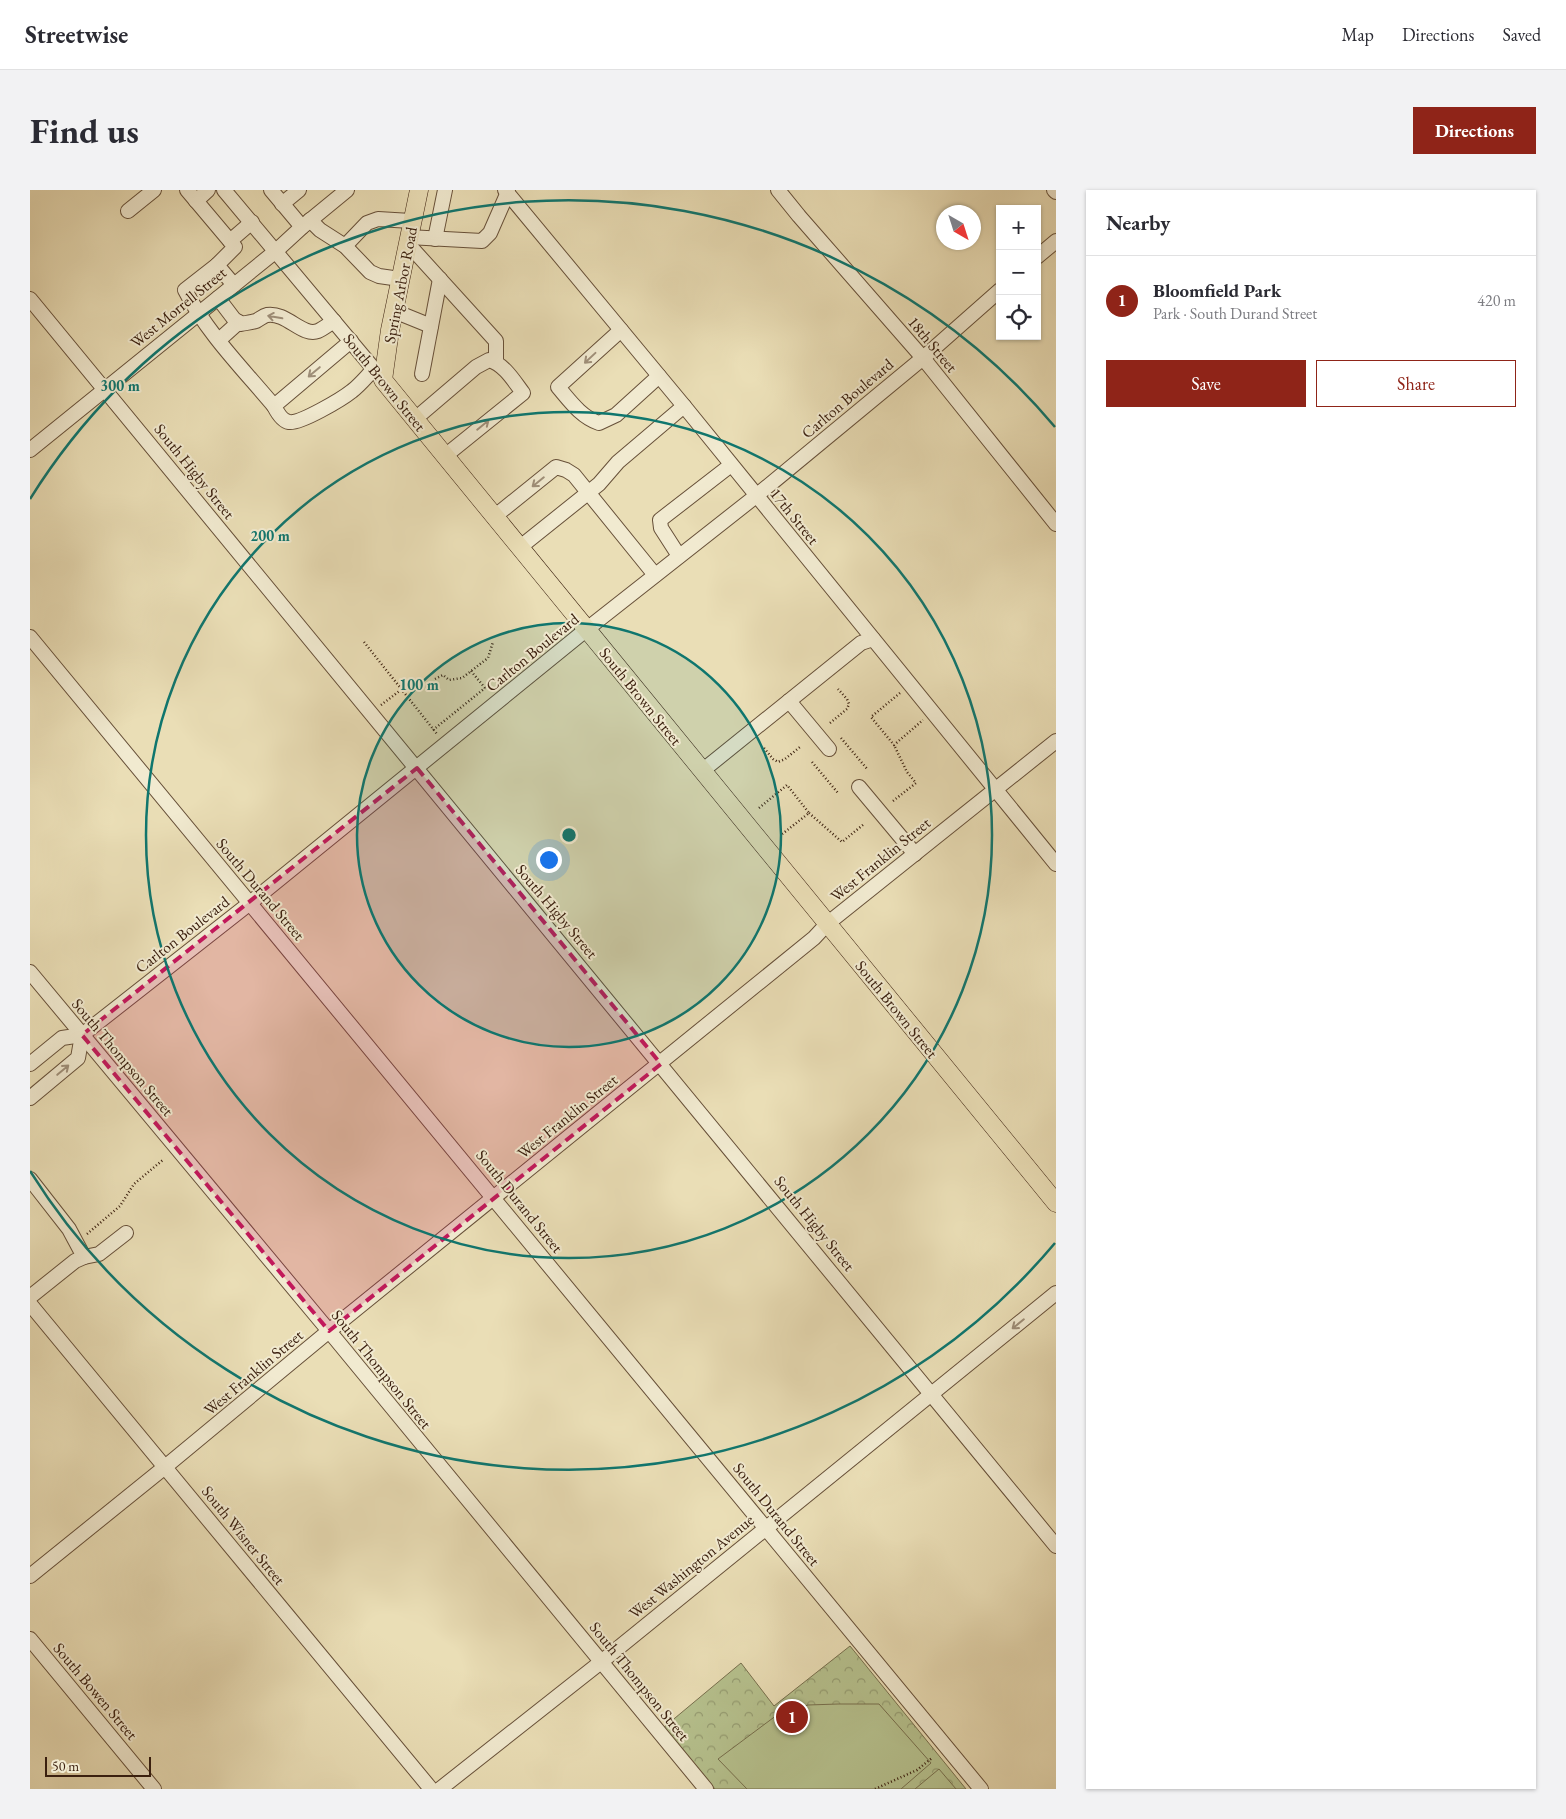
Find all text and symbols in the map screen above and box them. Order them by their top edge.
text: Streetwise [25,19,128,50]
text: Map [1342,23,1374,46]
text: Directions [1402,23,1474,46]
text: Saved [1502,23,1541,46]
button: Directions [1413,107,1536,154]
text: Find us [30,108,139,153]
north arrow [936,205,981,250]
map controls [996,205,1041,340]
button: + [996,205,1041,250]
text: Nearby [1106,209,1170,236]
street label: Spring Arbor Road [379,224,422,345]
button: − [996,250,1041,295]
street label: West Morrell Street [126,262,231,353]
text: Bloomfield Park [1153,278,1281,303]
text: 1 [1118,290,1126,311]
text: 420 m [1477,290,1516,311]
button: locate [996,295,1041,340]
text: Park · South Durand Street [1153,303,1317,324]
one-way arrow [268,311,284,321]
street label: 18th Street [903,312,962,377]
street label: South Brown Street [339,329,431,436]
one-way arrow [583,352,596,364]
street label: Carlton Boulevard [797,353,898,443]
button: Save [1106,360,1306,407]
button: Share [1316,360,1516,407]
one-way arrow [308,367,321,378]
text: 300 m [100,376,140,395]
street label: South Higby Street [150,419,240,524]
one-way arrow [476,420,489,431]
one-way arrow [531,476,544,487]
street label: 17th Street [765,484,824,549]
text: 200 m [250,526,290,545]
street label: Carlton Boulevard [481,608,584,696]
street label: South Brown Street [595,643,687,750]
text: 100 m [399,675,439,694]
street label: West Franklin Street [826,812,935,906]
centre of rings [560,826,578,844]
street label: South Durand Street [212,834,310,945]
your location [536,847,562,873]
street label: South Higby Street [511,860,602,963]
street label: Carlton Boulevard [131,890,234,978]
street label: South Brown Street [851,956,943,1063]
street label: South Thompson Street [67,994,178,1121]
one-way arrow [56,1065,69,1076]
street label: West Franklin Street [513,1069,622,1163]
street label: South Durand Street [471,1145,568,1257]
street label: South Higby Street [770,1171,860,1276]
street label: South Thompson Street [327,1305,436,1433]
one-way arrow [1012,1318,1025,1329]
street label: West Franklin Street [199,1325,307,1420]
street label: South Durand Street [728,1458,825,1570]
street label: South Wisner Street [197,1481,290,1589]
street label: West Washington Avenue [624,1509,758,1623]
street label: South Thompson Street [585,1617,694,1745]
street label: South Bowen Street [49,1638,143,1744]
pin: 1 [776,1698,808,1736]
scale bar [45,1754,151,1777]
text: 50 m [52,1757,79,1775]

